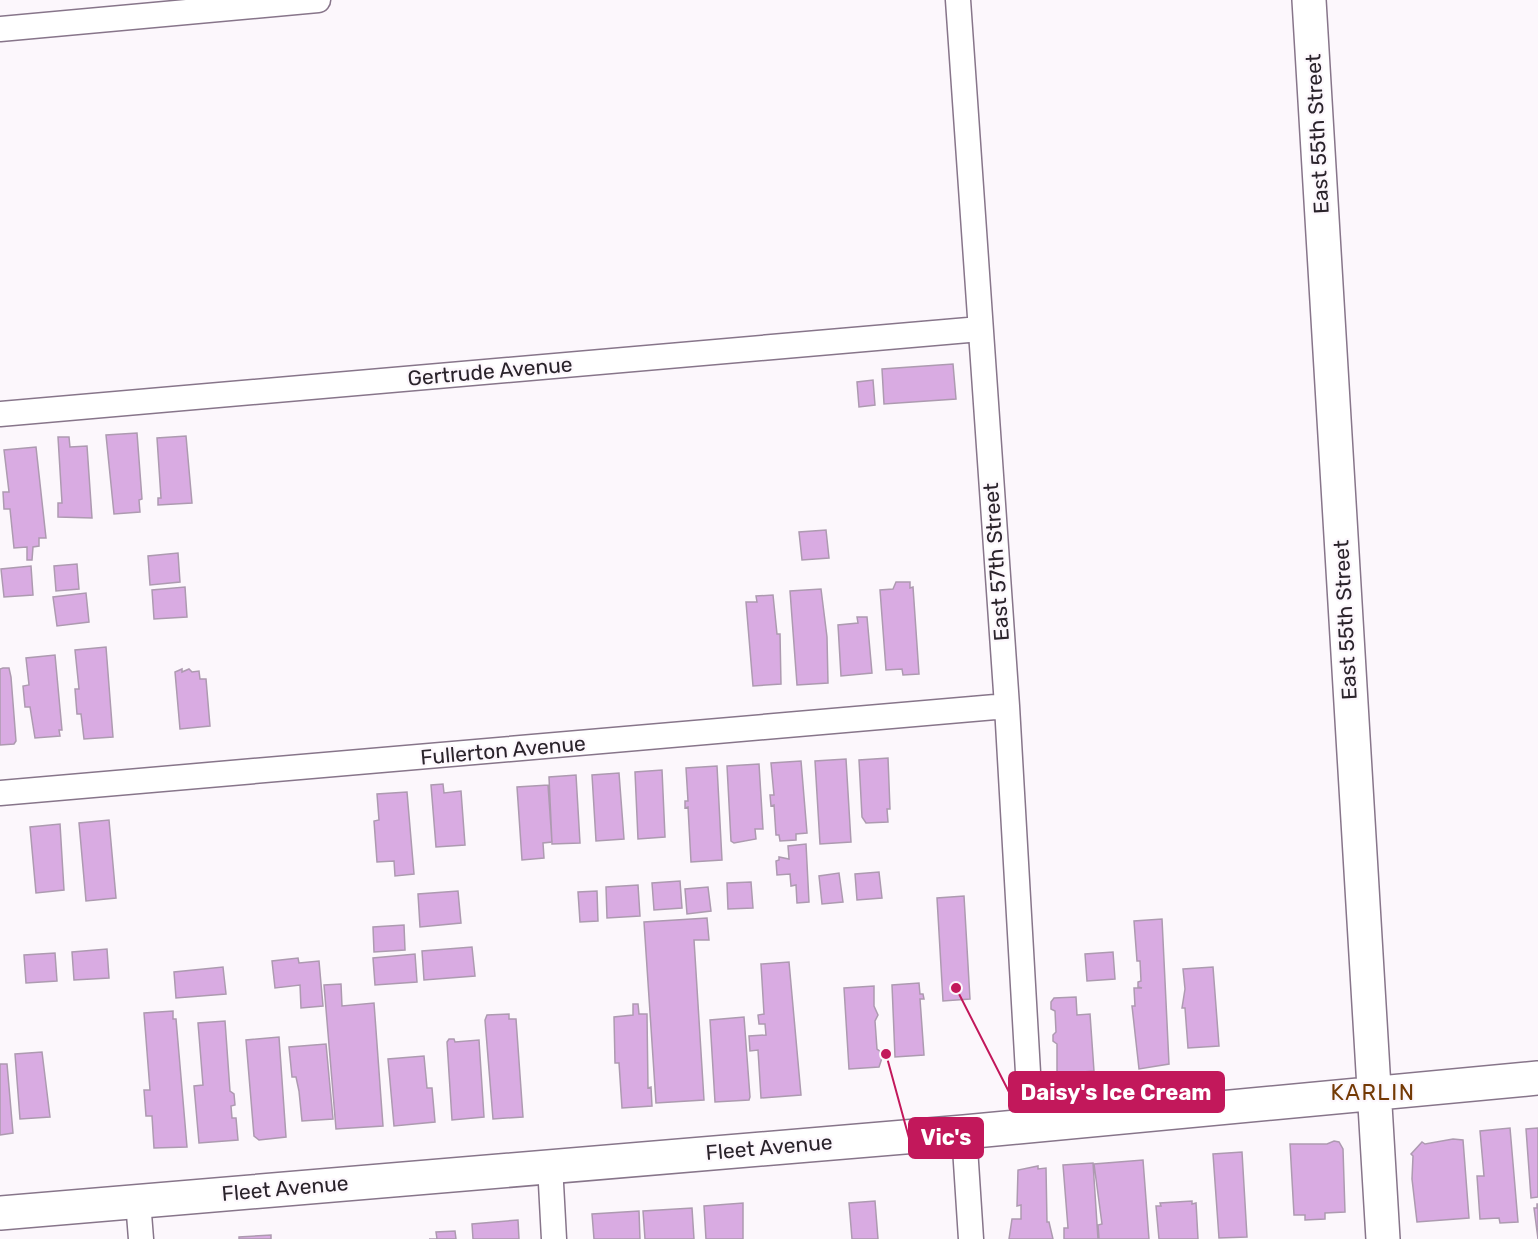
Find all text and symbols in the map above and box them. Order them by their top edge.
street label: East 55th Street [1300,53,1334,215]
street label: Gertrude Avenue [407,351,573,391]
street label: East 57th Street [978,482,1014,642]
street label: East 55th Street [1328,539,1362,701]
street label: Fullerton Avenue [419,730,587,770]
callout: Daisy's Ice Cream [1009,1072,1224,1112]
text: Daisy's Ice Cream [1020,1079,1212,1106]
district label: KARLIN [1330,1079,1416,1106]
callout: Vic's [909,1118,983,1158]
text: Vic's [921,1124,971,1151]
street label: Fleet Avenue [705,1129,833,1165]
street label: Fleet Avenue [221,1170,349,1206]

